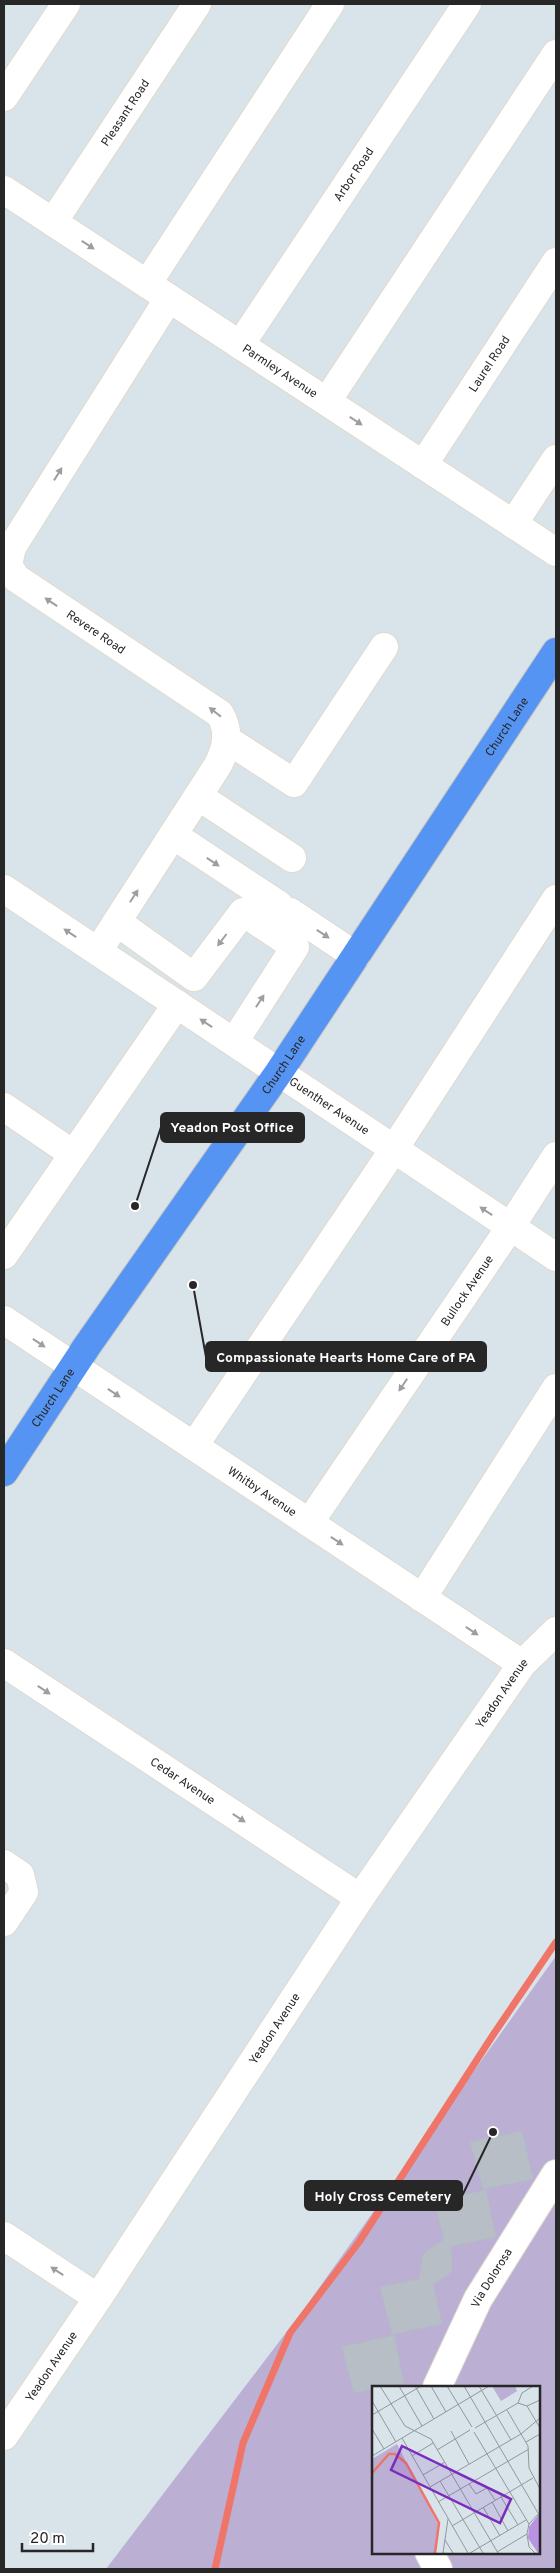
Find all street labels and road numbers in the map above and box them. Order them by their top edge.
street label: Pleasant Road [98,77,154,150]
street label: Arbor Road [331,145,378,205]
street label: Laurel Road [466,333,515,396]
street label: Parmley Avenue [239,341,320,402]
street label: Revere Road [63,607,128,658]
street label: Church Lane [482,695,533,760]
street label: Church Lane [259,1033,310,1098]
street label: Guenther Avenue [286,1074,372,1139]
street label: Bullock Avenue [438,1252,498,1330]
street label: Church Lane [28,1365,79,1431]
street label: Whitby Avenue [224,1464,299,1521]
street label: Yeadon Avenue [473,1655,532,1732]
street label: Cedar Avenue [146,1754,218,1809]
street label: Yeadon Avenue [246,1990,304,2068]
street label: Via Dolorosa [468,2246,517,2311]
street label: Yeadon Avenue [22,2329,82,2406]

